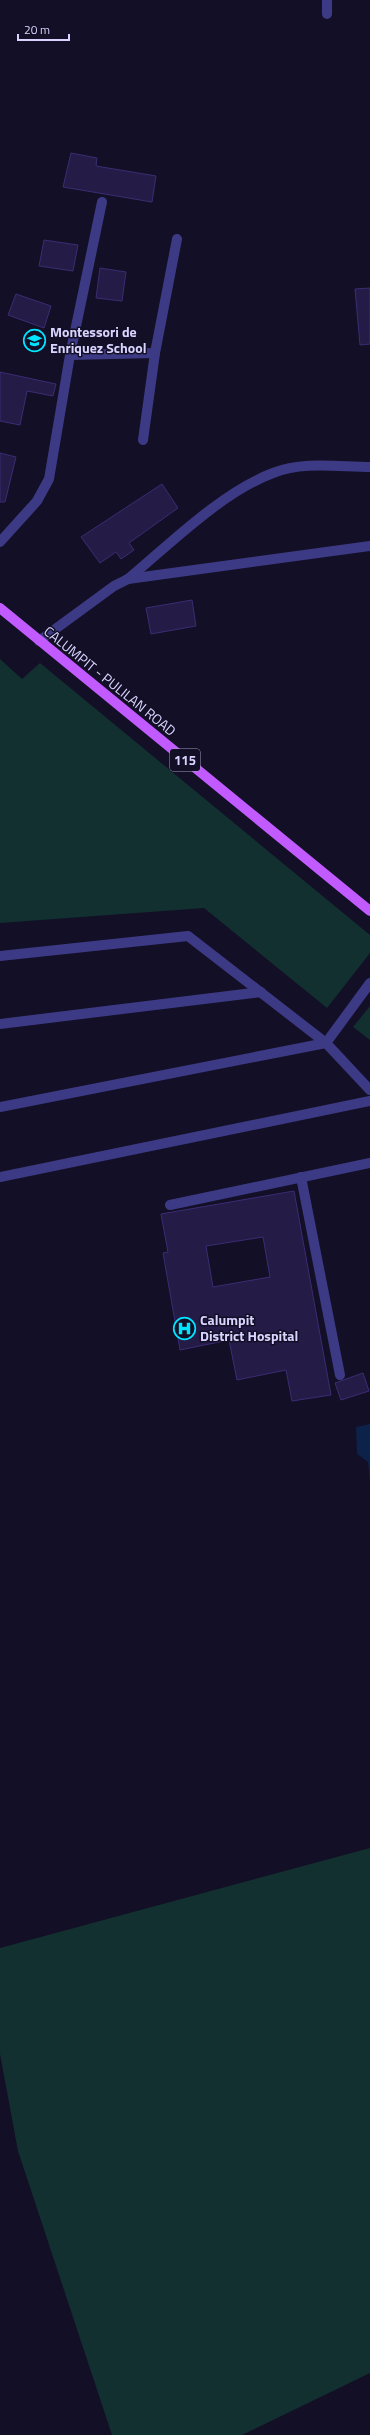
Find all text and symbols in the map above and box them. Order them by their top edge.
scale bar [18,16,69,42]
text: 20 m [24,20,50,39]
place label: Montessori de Enriquez School [50,321,147,358]
school or university icon: Montessori de Enriquez School [21,327,47,353]
street label: CALUMPIT - PULILAN ROAD [40,621,181,741]
road number: 115 [170,749,200,771]
place label: Calumpit District Hospital [200,1309,298,1346]
hospital icon: Calumpit District Hospital [172,1315,198,1341]

